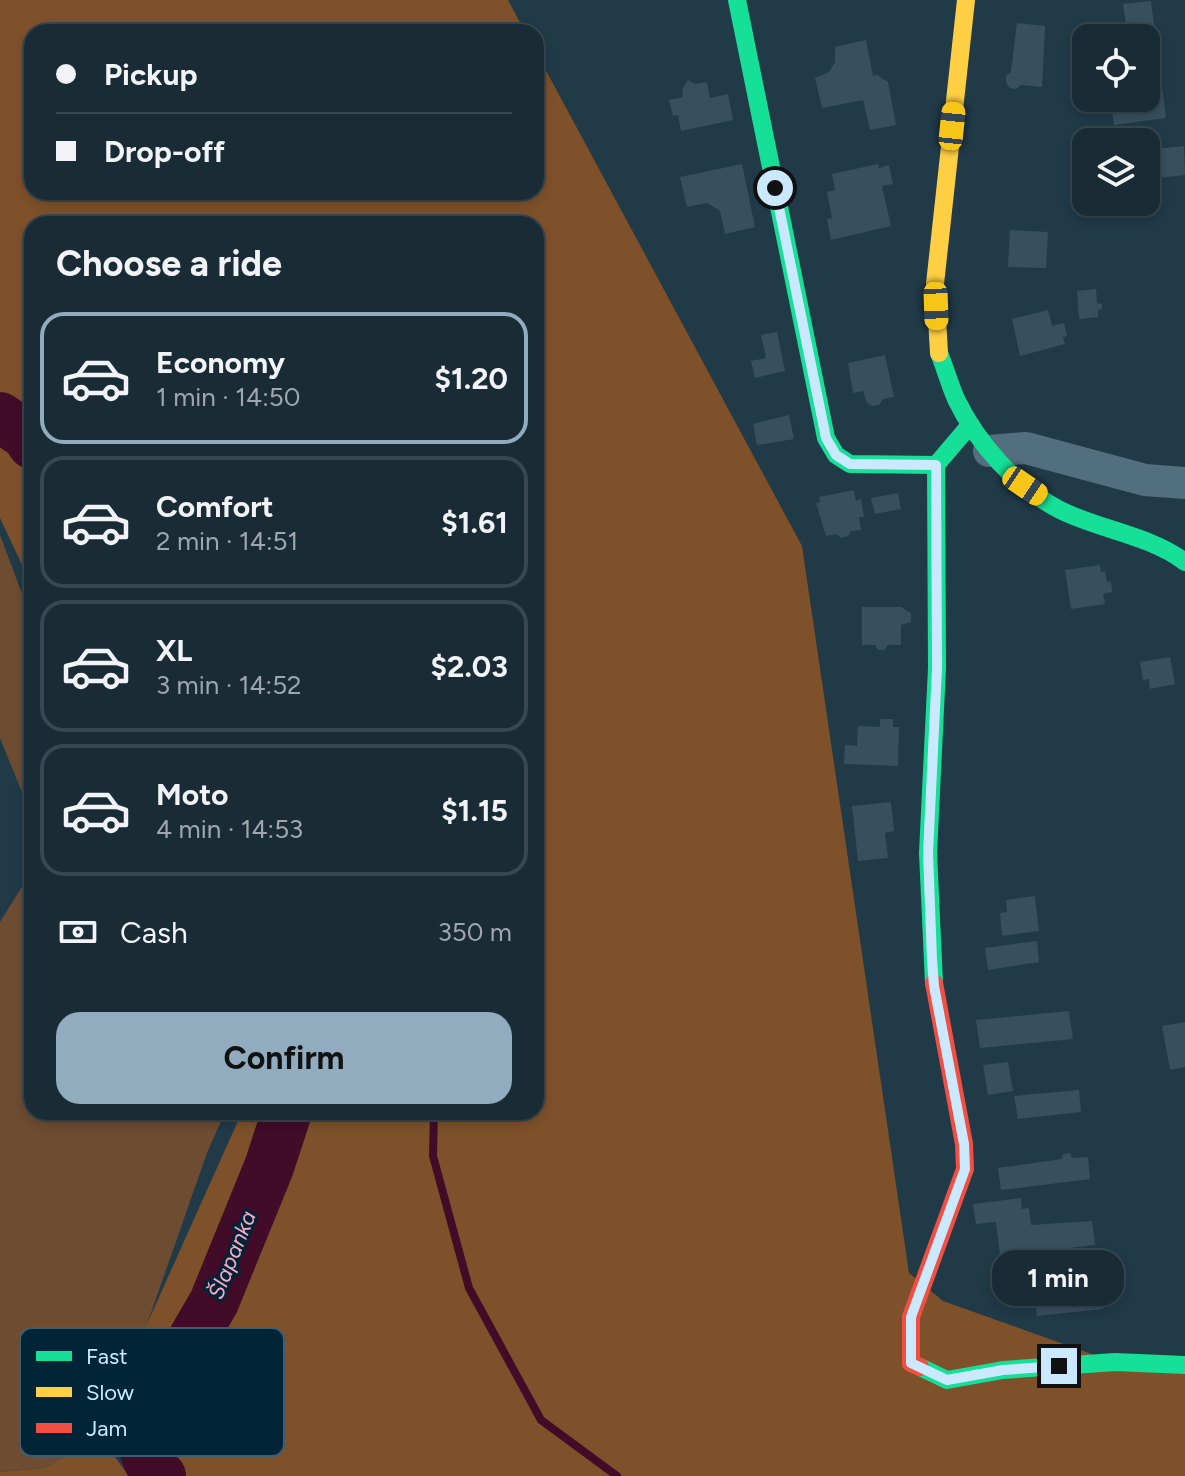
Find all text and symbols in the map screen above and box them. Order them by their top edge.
map controls [1072,24,1160,216]
button: locate [1072,24,1160,112]
text: Pickup [104,56,198,93]
car [938,101,966,151]
button: layers [1072,128,1160,216]
text: Drop-off [104,133,225,170]
route start [757,170,793,206]
text: Choose a ride [56,242,282,285]
car [923,282,949,330]
icon: car [60,342,132,414]
text: Economy [156,344,285,381]
text: $1.20 [434,360,508,397]
text: 1 min · 14:50 [156,381,300,413]
car [998,463,1052,509]
icon: car [60,486,132,558]
text: Comfort [156,488,274,525]
text: $1.61 [441,504,508,541]
text: 2 min · 14:51 [156,525,298,557]
icon: car [60,630,132,702]
text: XL [156,632,192,669]
text: $2.03 [430,648,508,685]
text: 3 min · 14:52 [156,669,302,701]
icon: car [60,774,132,846]
text: Moto [156,776,228,813]
text: $1.15 [441,792,508,829]
text: 4 min · 14:53 [156,813,303,845]
icon: cash [56,910,100,954]
text: Cash [120,914,188,951]
text: 350 m [438,916,512,948]
button: Confirm [56,1012,512,1104]
water label: Šlapanka [202,1207,262,1303]
callout: 1 min [993,1250,1125,1306]
text: 1 min [1027,1262,1089,1294]
legend [20,1328,284,1456]
text: Fast [86,1343,128,1370]
route end [1041,1348,1077,1384]
text: Slow [86,1379,135,1406]
text: Jam [86,1415,127,1442]

